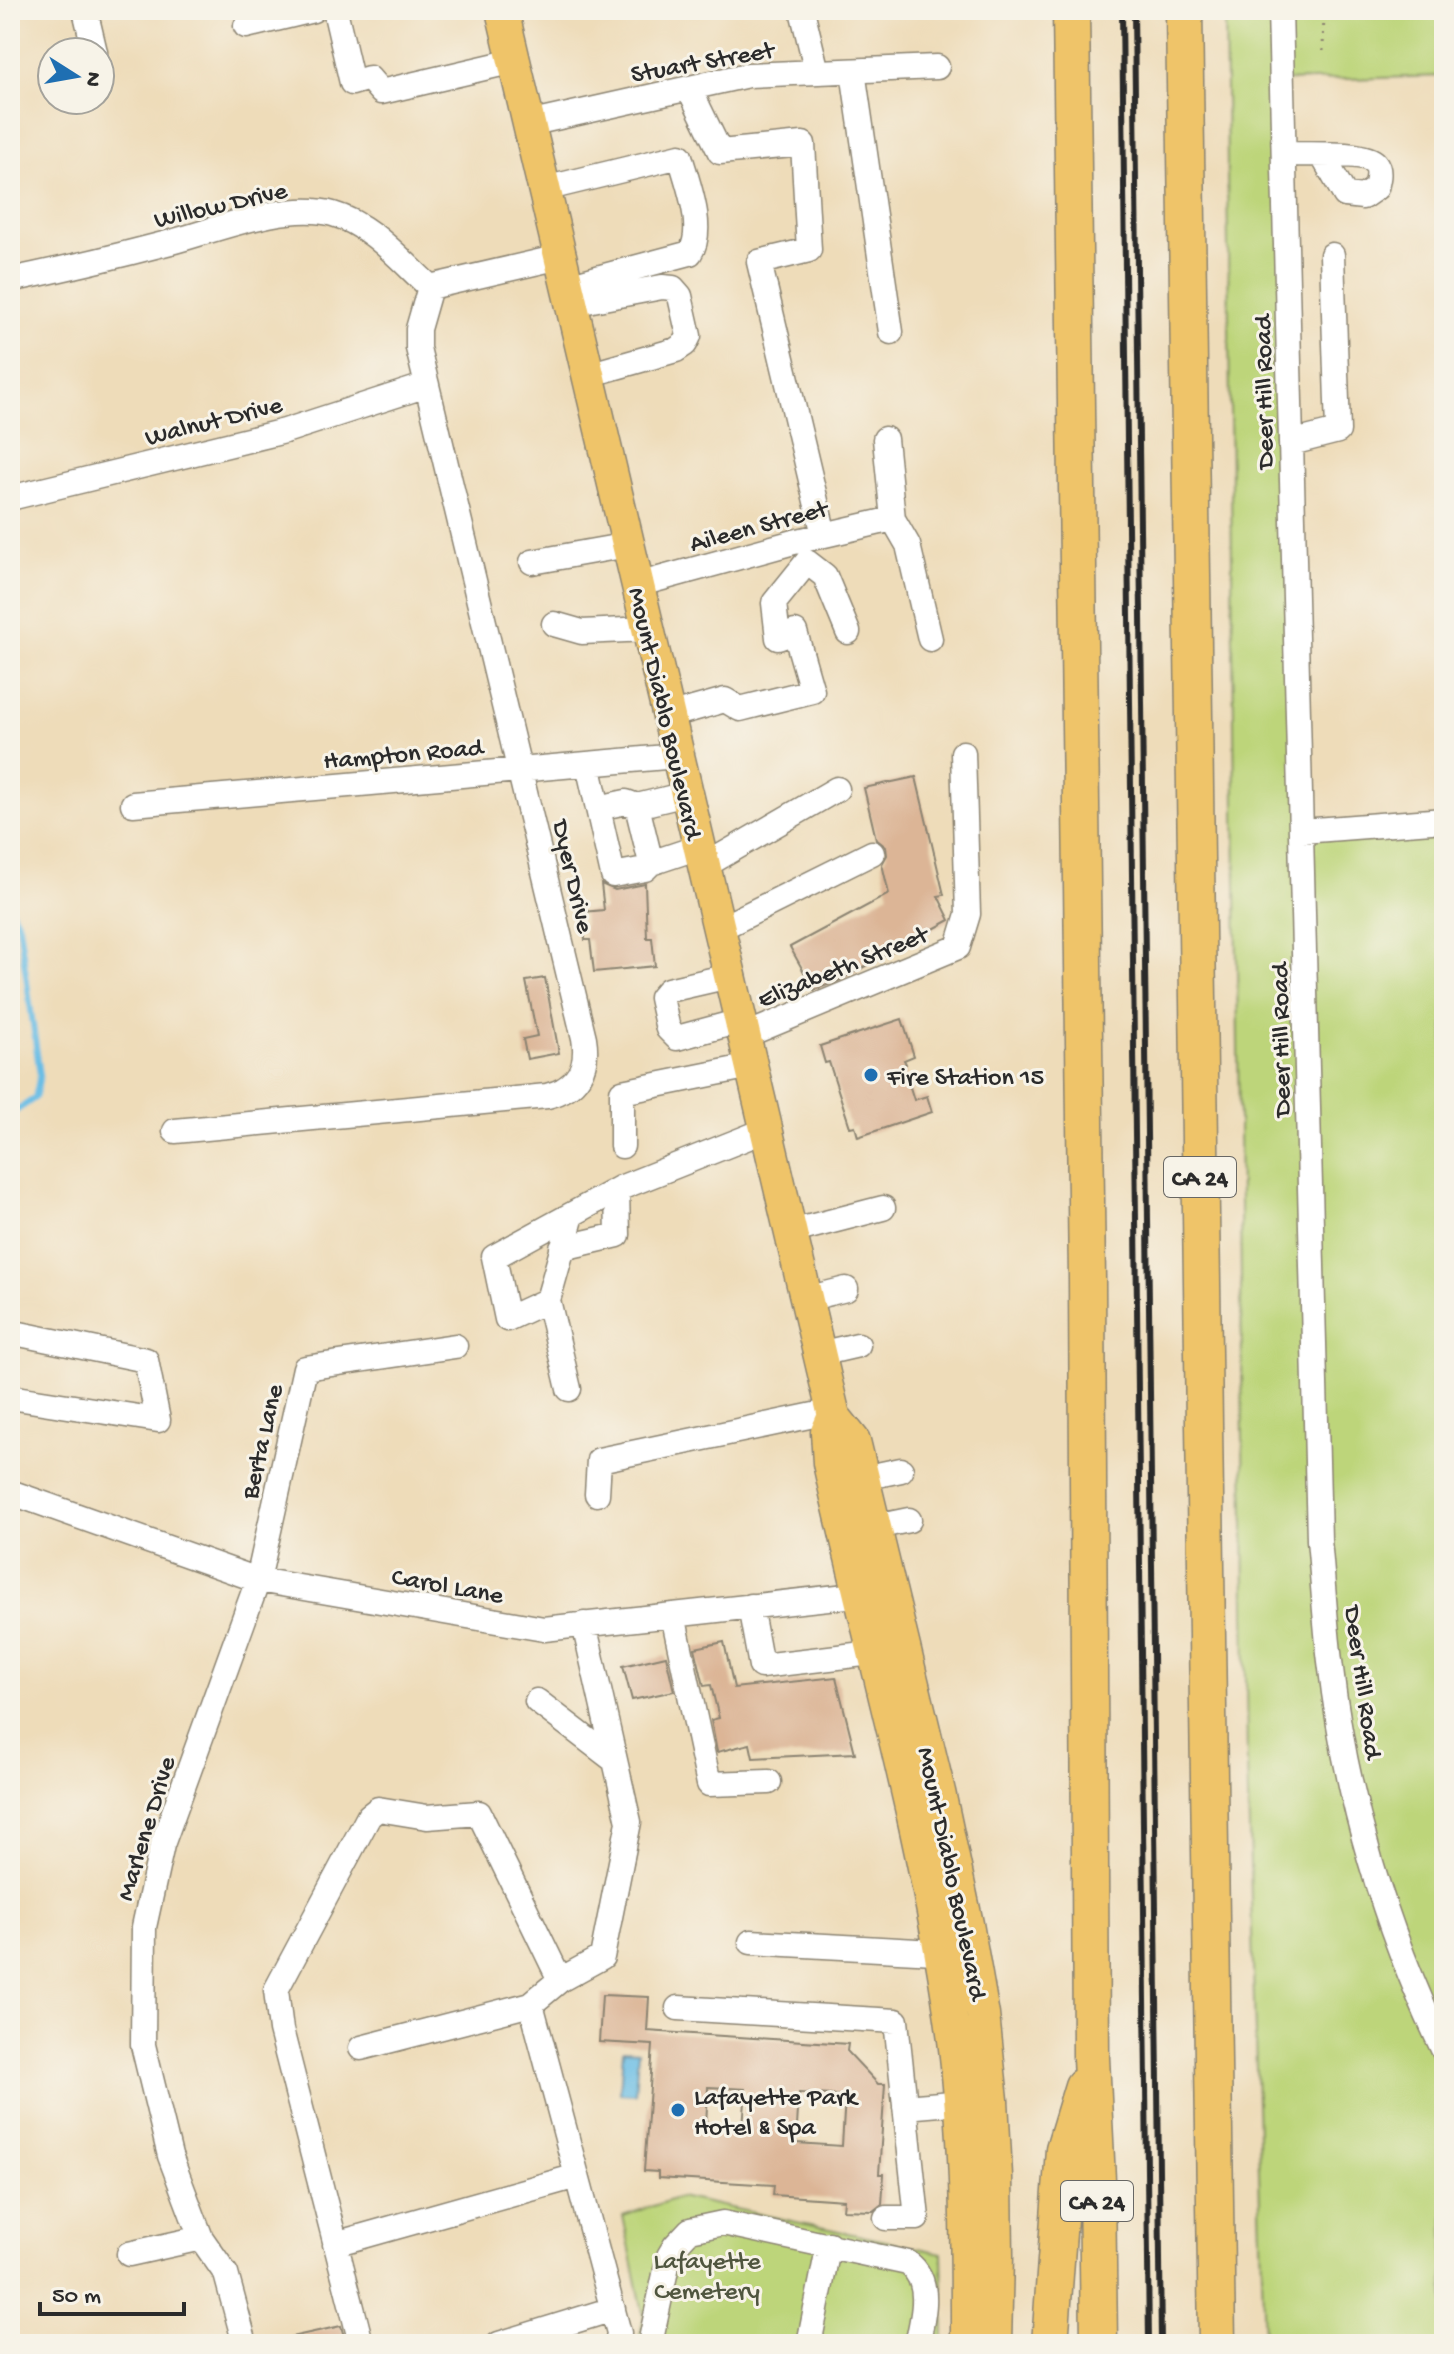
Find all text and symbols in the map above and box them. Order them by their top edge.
north arrow [36,36,116,116]
street label: Stuart Street [629,36,779,92]
text: N [78,70,106,89]
street label: Willow Drive [151,177,291,238]
street label: Deer Hill Road [1250,313,1283,471]
street label: Walnut Drive [142,391,286,455]
street label: Aileen Street [687,494,834,562]
street label: Mount Diablo Boulevard [619,585,707,845]
street label: Hampton Road [322,734,486,779]
street label: Dyer Drive [542,815,599,937]
street label: Elizabeth Street [754,920,935,1017]
street label: Deer Hill Road [1267,961,1300,1119]
place label: Fire Station 15 [886,1064,1044,1095]
marker: Fire Station 15 [862,1066,880,1084]
road number: CA 24 [1164,1157,1236,1197]
street label: Berta Lane [236,1381,293,1503]
street label: Carol Lane [389,1563,506,1614]
street label: Deer Hill Road [1334,1602,1387,1763]
street label: Mount Diablo Boulevard [908,1745,992,2005]
street label: Marlene Drive [112,1753,185,1905]
place label: Lafayette Park Hotel & Spa [694,2084,859,2145]
marker: Lafayette Park Hotel & Spa [669,2101,687,2119]
road number: CA 24 [1061,2181,1133,2221]
park label: Lafayette Cemetery [653,2248,761,2309]
scale bar [40,2266,184,2316]
text: 50 m [52,2283,101,2312]

